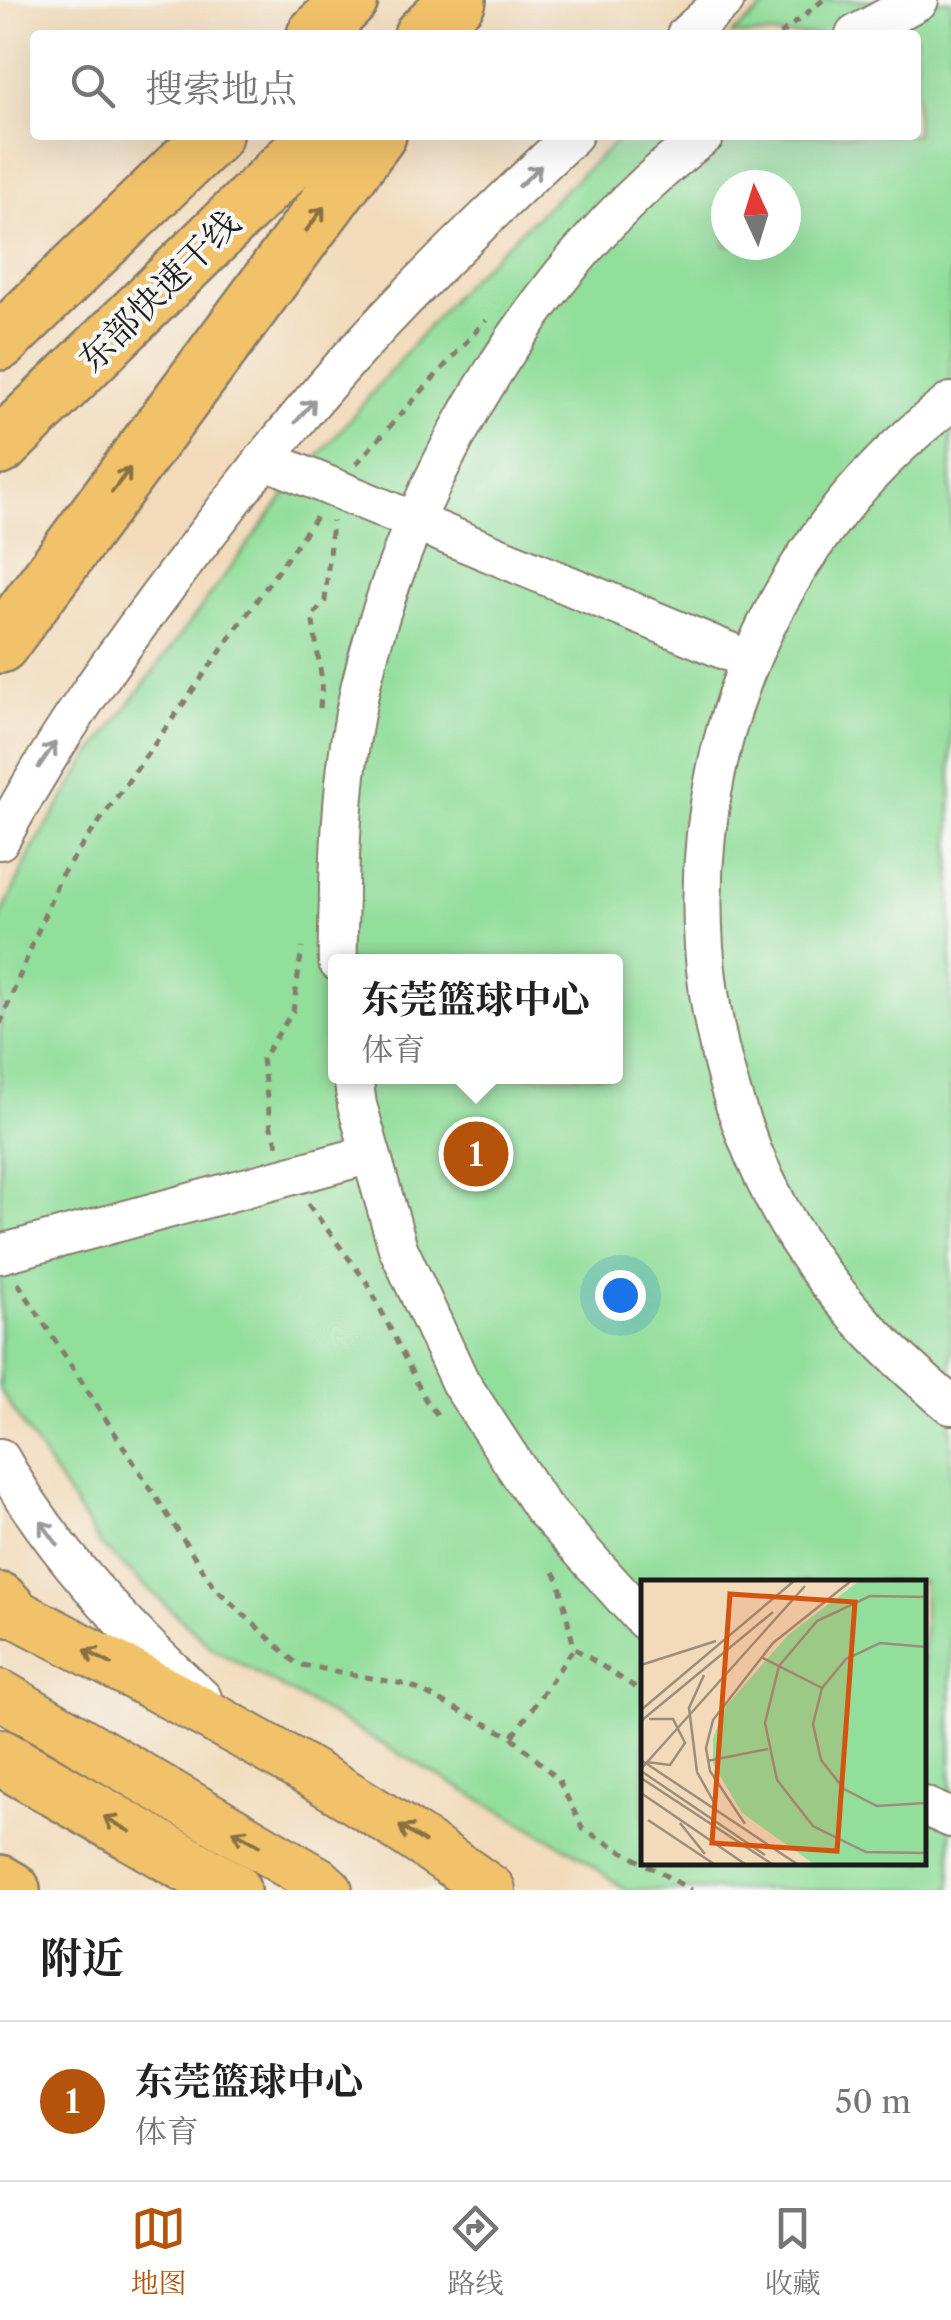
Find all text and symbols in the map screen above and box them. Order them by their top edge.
search box [30,30,921,140]
icon: search [65,58,120,113]
text: 搜索地点 [145,65,297,112]
one-way arrow [517,164,541,188]
north arrow [711,170,801,260]
street label: 东部快速干线 [70,202,248,380]
one-way arrow [305,206,326,233]
one-way arrow [294,398,316,424]
one-way arrow [111,467,132,494]
one-way arrow [37,741,58,769]
popup [328,954,623,1084]
text: 东莞篮球中心 [361,976,590,1023]
text: 体育 [361,1030,426,1069]
pin: 1 [444,1116,508,1192]
your location [595,1270,646,1321]
one-way arrow [39,1520,60,1547]
inset map [641,1580,926,1865]
one-way arrow [84,1647,114,1666]
one-way arrow [103,1814,133,1834]
one-way arrow [398,1823,427,1844]
one-way arrow [232,1828,261,1848]
text: 附近 [40,1932,124,1984]
text: 东莞篮球中心 [135,2058,363,2105]
text: 1 [65,2082,80,2121]
text: 50 m [835,2082,911,2121]
text: 体育 [135,2112,199,2151]
tab: 地图 [130,2201,187,2301]
tab: 路线 [447,2201,504,2301]
tab: 收藏 [764,2201,821,2301]

